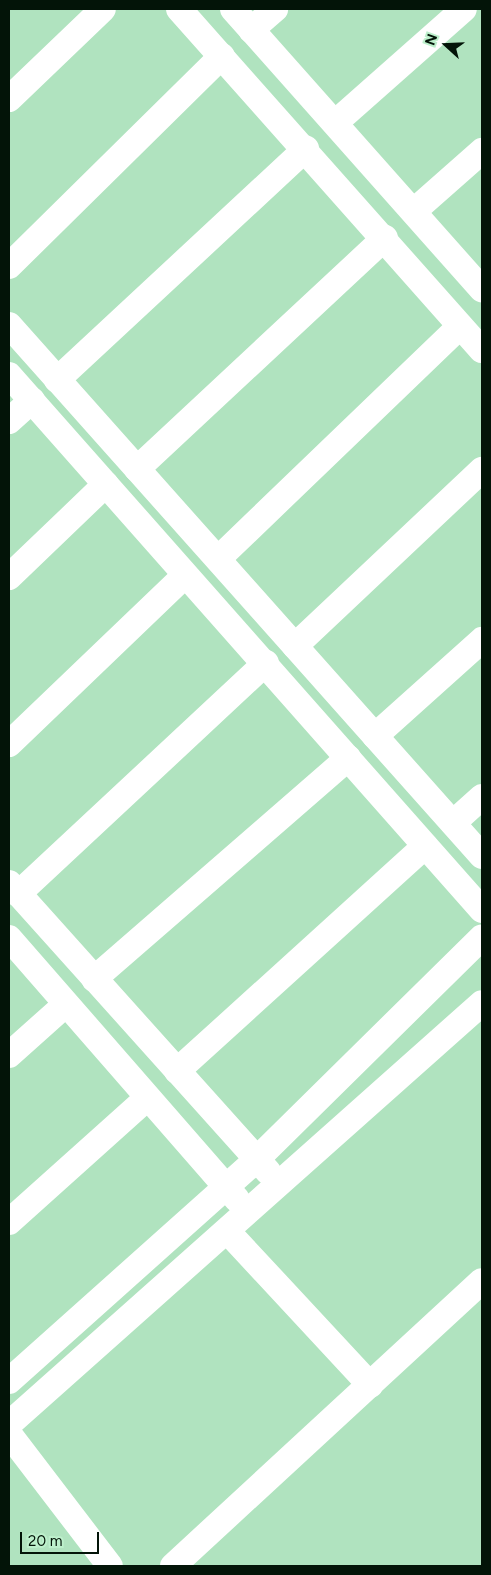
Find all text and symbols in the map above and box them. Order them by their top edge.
north arrow [421,20,471,70]
text: N [422,32,441,48]
scale bar [22,1522,101,1554]
text: 20 m [28,1532,62,1550]

